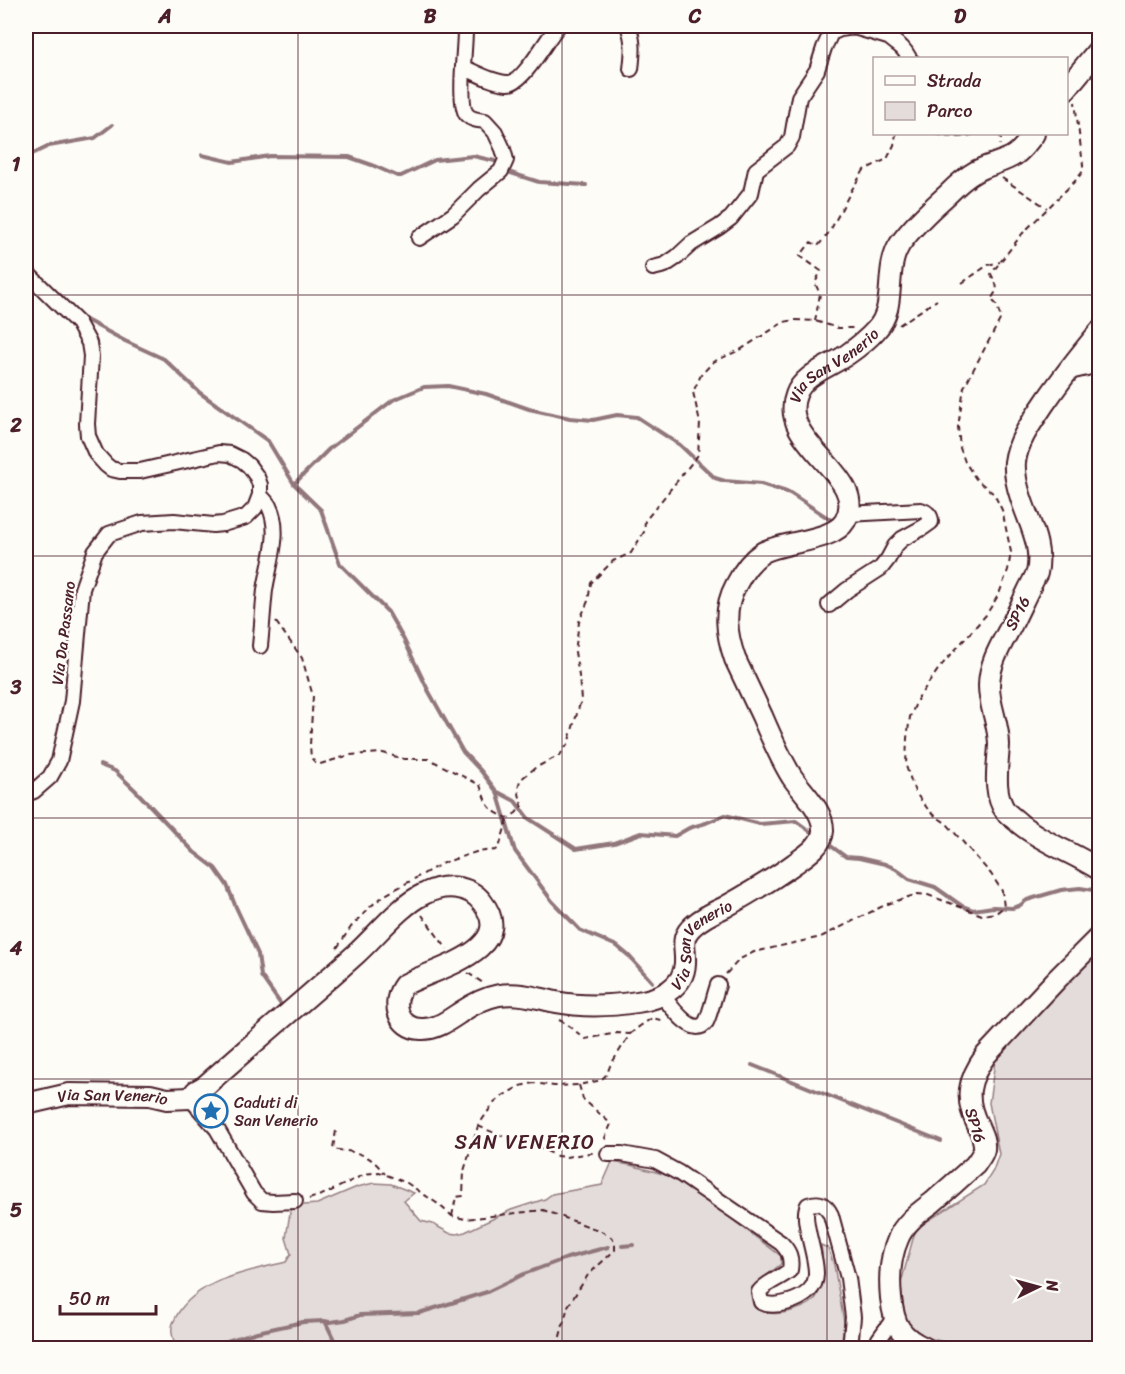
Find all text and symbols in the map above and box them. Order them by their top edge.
text: A [157,0,172,34]
text: B [424,0,437,34]
text: C [688,0,702,34]
text: D [954,0,967,34]
legend [873,57,1068,135]
text: Strada [927,65,982,97]
text: Parco [927,95,972,127]
text: 1 [12,147,21,182]
street label: Via San Venerio [780,321,886,406]
text: 2 [9,408,22,443]
street label: Via Da Passano [43,579,84,687]
street label: SP16 [996,591,1038,636]
text: 3 [10,670,22,705]
street label: Via San Venerio [663,892,738,997]
text: 4 [9,931,23,966]
street label: Via San Venerio [55,1080,171,1114]
place label: Caduti di San Venerio [234,1088,318,1135]
place icon: Caduti di San Venerio [193,1093,229,1129]
street label: SP16 [956,1104,995,1146]
district label: SAN VENERIO [455,1125,595,1160]
text: 5 [10,1193,22,1228]
north arrow [1008,1257,1068,1317]
scale bar [60,1278,156,1316]
text: N [1037,1278,1067,1293]
text: 50 m [69,1283,110,1315]

